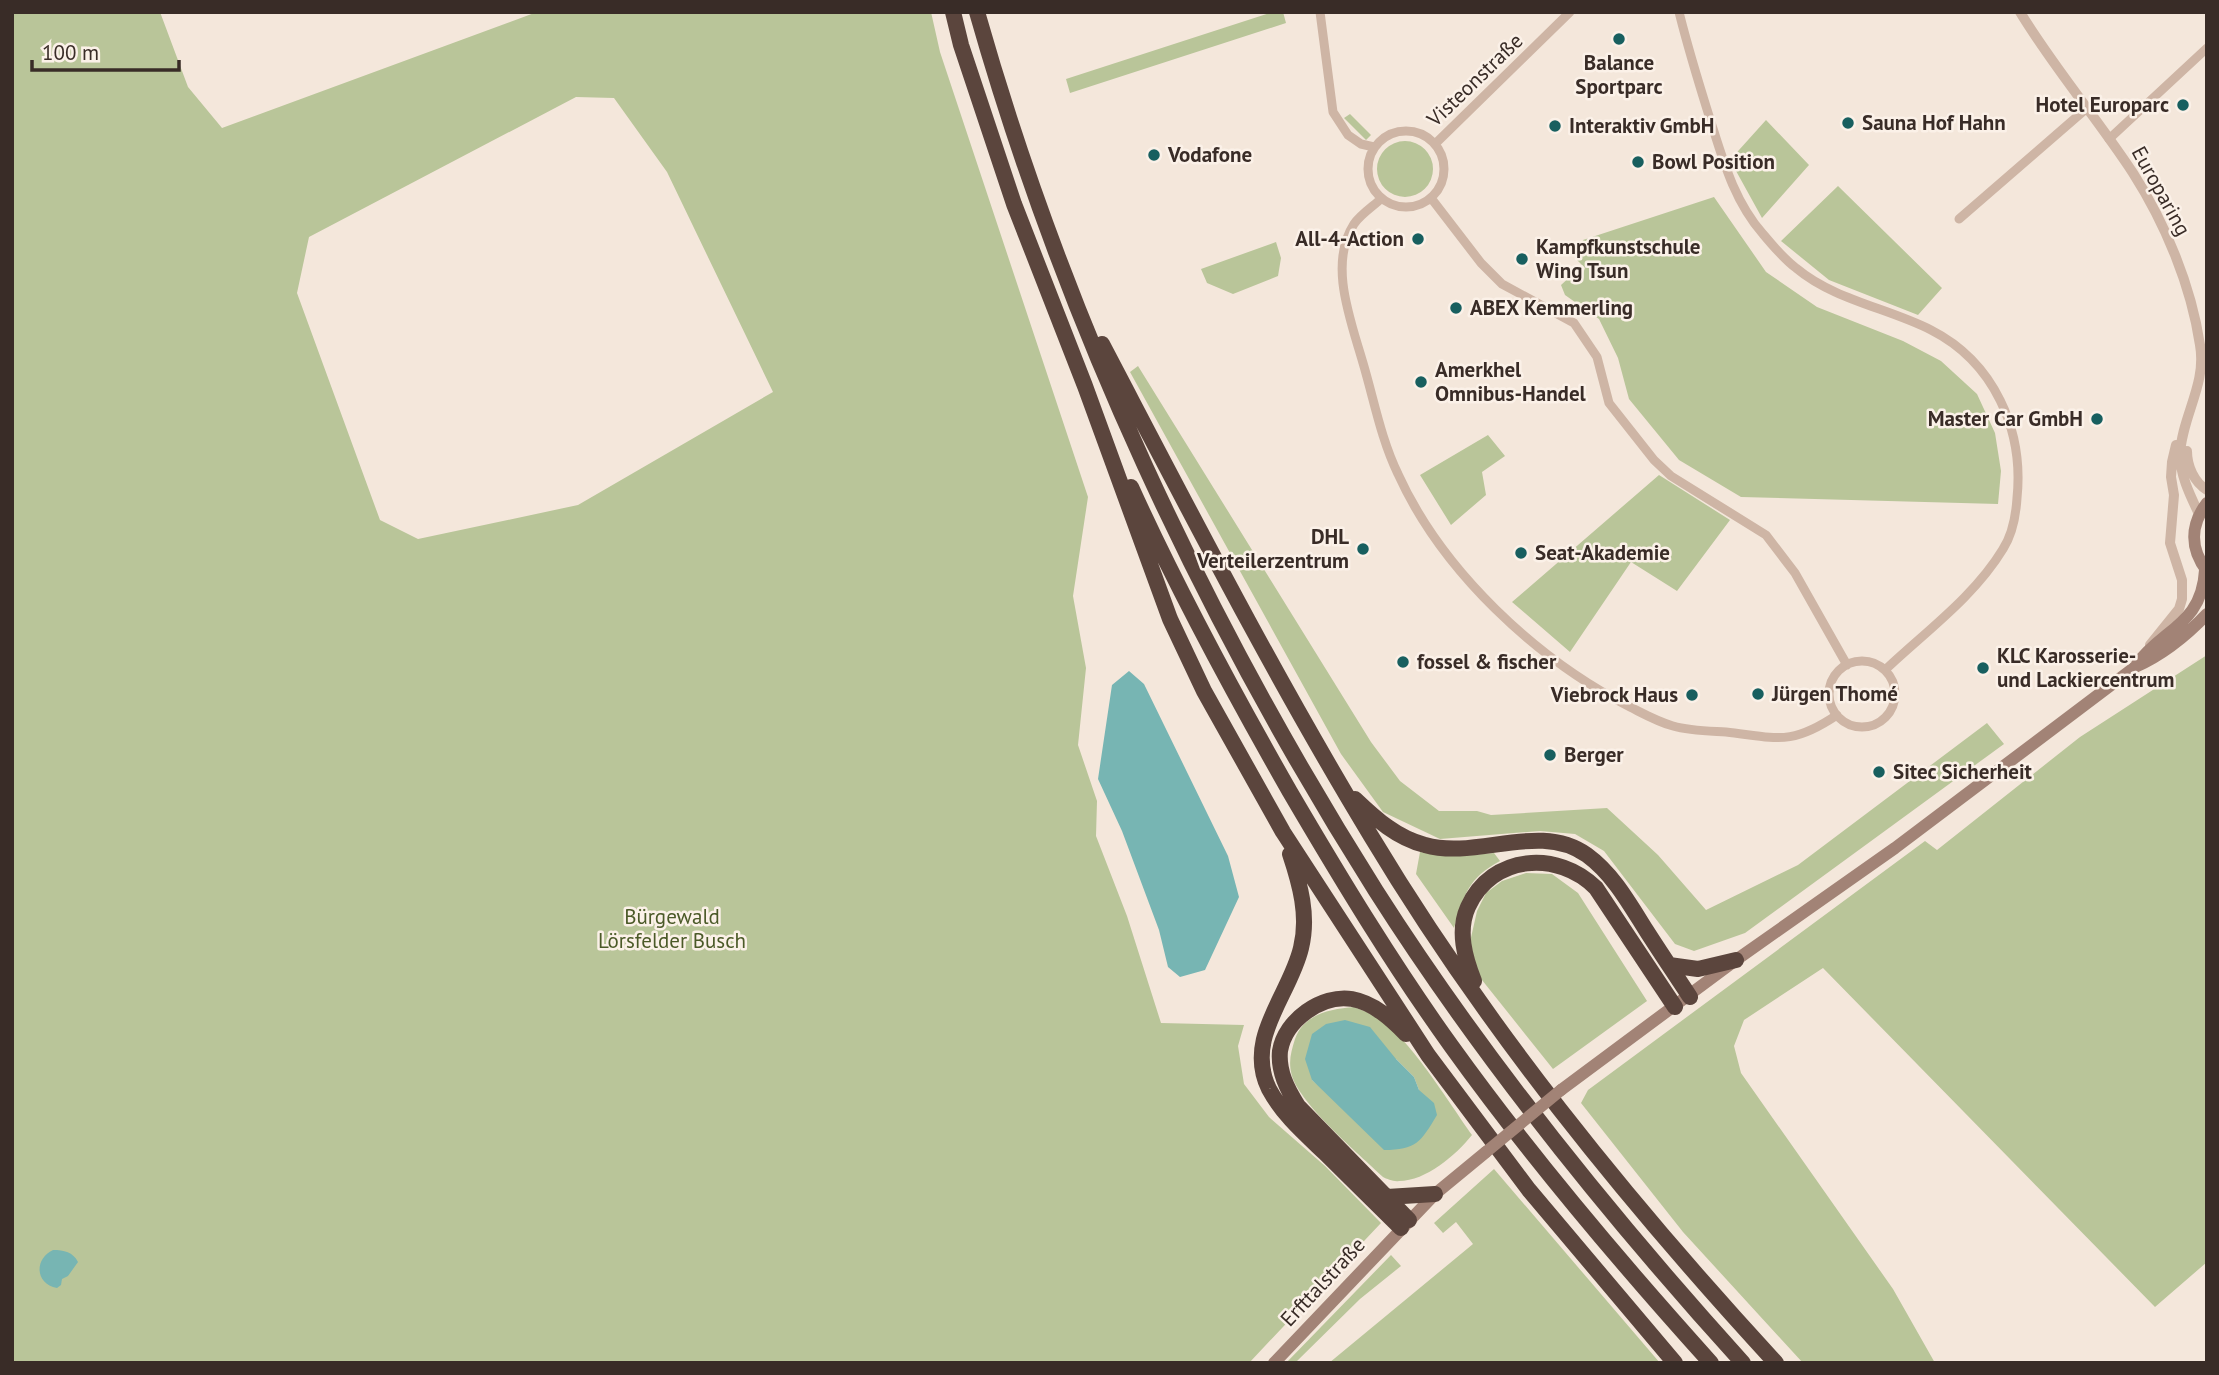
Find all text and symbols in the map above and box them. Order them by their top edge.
street label: Visteonstraße [1420,27,1528,133]
scale bar [32,28,178,72]
marker: Balance Sportparc [1611,31,1627,47]
text: 100 m [42,39,99,66]
place label: Balance Sportparc [1575,49,1663,100]
place label: Hotel Europarc [2036,91,2169,118]
marker: Hotel Europarc [2175,97,2191,113]
place label: Sauna Hof Hahn [1862,109,2006,136]
place label: Interaktiv GmbH [1569,112,1714,139]
marker: Sauna Hof Hahn [1840,115,1856,131]
marker: Interaktiv GmbH [1547,118,1563,134]
place label: Vodafone [1167,141,1252,168]
street label: Europaring [2126,141,2197,240]
marker: Vodafone [1146,147,1162,163]
place label: Bowl Position [1652,148,1775,175]
marker: Bowl Position [1630,154,1646,170]
place label: All-4-Action [1295,225,1404,252]
marker: All-4-Action [1410,231,1426,247]
place label: Kampfkunstschule Wing Tsun [1536,233,1701,284]
marker: Kampfkunstschule Wing Tsun [1514,251,1530,267]
place label: ABEX Kemmerling [1470,294,1633,321]
marker: ABEX Kemmerling [1448,300,1464,316]
place label: Amerkhel Omnibus-Handel [1435,356,1587,407]
marker: Amerkhel Omnibus-Handel [1413,374,1429,390]
place label: Master Car GmbH [1928,405,2083,432]
marker: Master Car GmbH [2089,411,2105,427]
place label: DHL Verteilerzentrum [1196,523,1349,574]
place label: Seat-Akademie [1535,539,1670,566]
marker: DHL Verteilerzentrum [1355,541,1371,557]
marker: Seat-Akademie [1513,545,1529,561]
place label: KLC Karosserie- und Lackiercentrum [1997,642,2174,693]
place label: fossel & fischer [1417,648,1557,675]
marker: fossel & fischer [1395,654,1411,670]
marker: KLC Karosserie- und Lackiercentrum [1975,660,1991,676]
place label: Jürgen Thomé [1771,680,1898,707]
place label: Viebrock Haus [1550,681,1678,708]
marker: Jürgen Thomé [1750,686,1766,702]
marker: Viebrock Haus [1684,687,1700,703]
place label: Berger [1564,741,1624,768]
marker: Berger [1542,747,1558,763]
place label: Sitec Sicherheit [1893,758,2033,785]
marker: Sitec Sicherheit [1871,764,1887,780]
park label: Bürgewald Lörsfelder Busch [598,903,746,954]
street label: Erfttalstraße [1275,1231,1371,1332]

